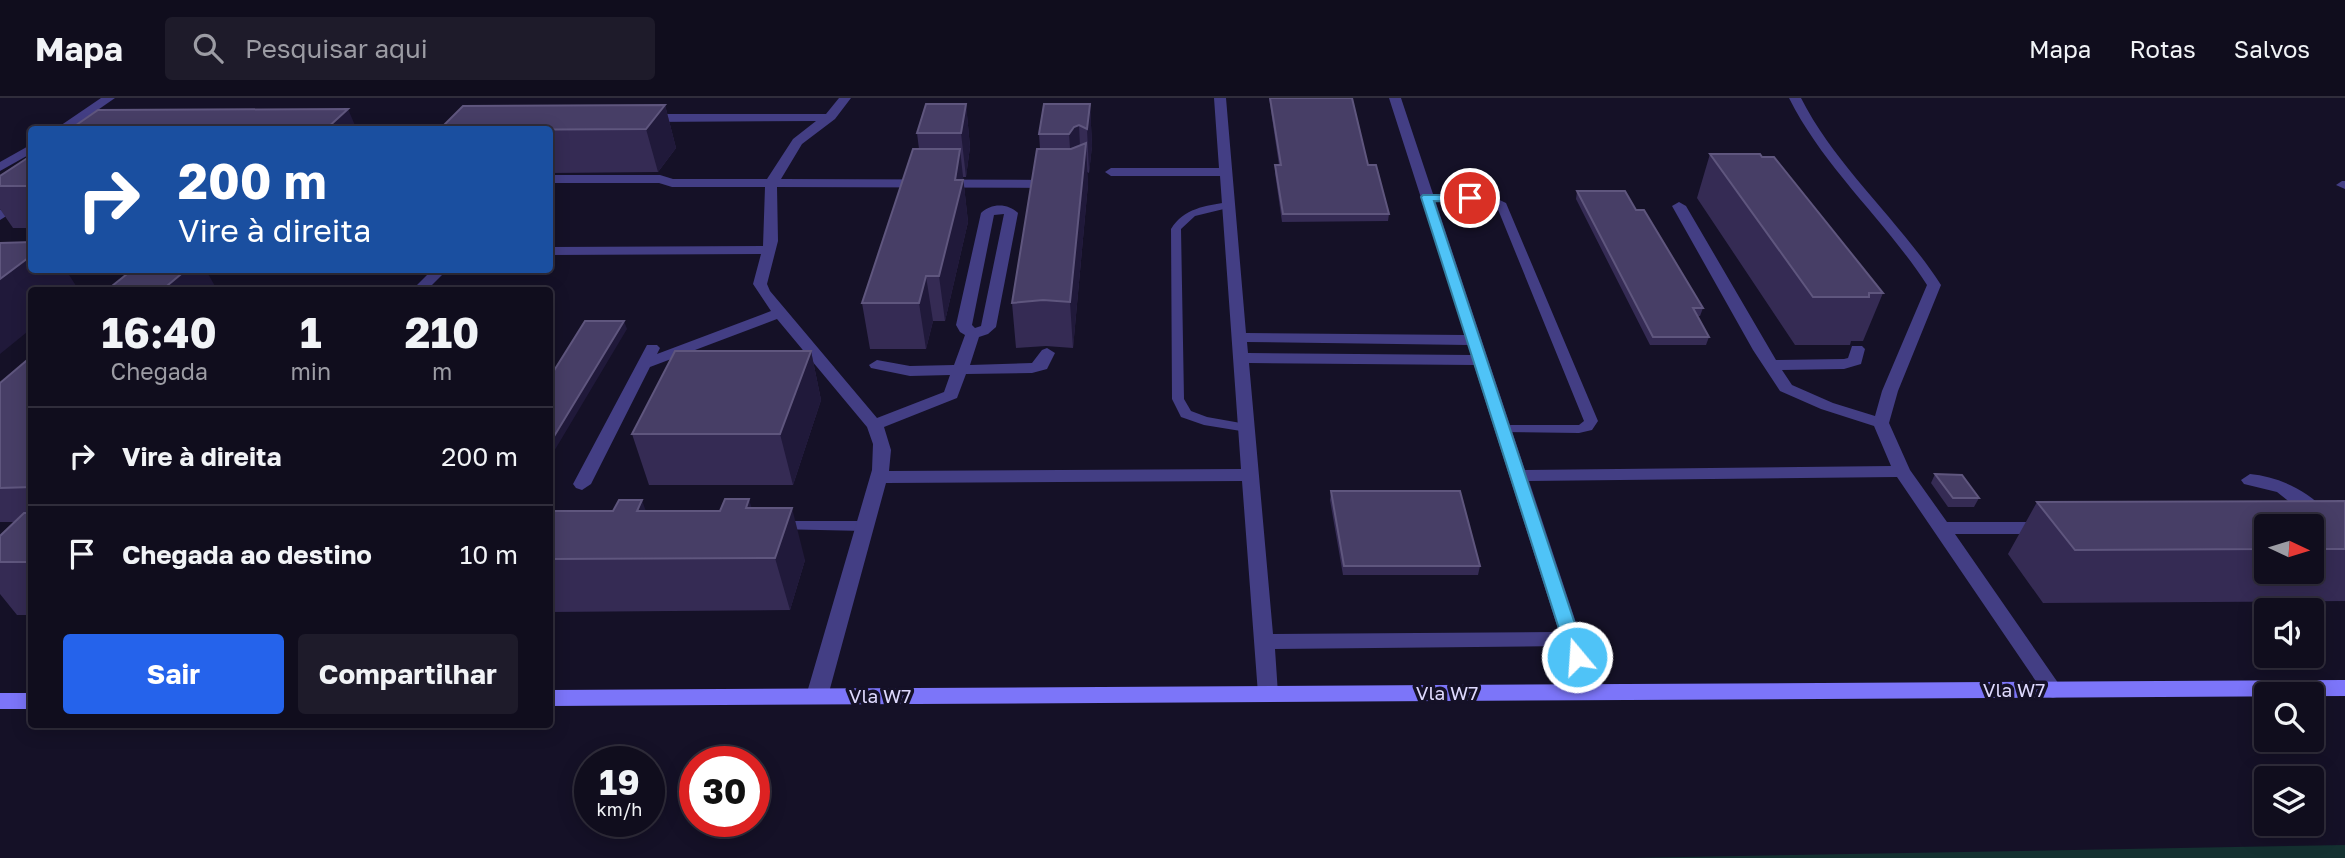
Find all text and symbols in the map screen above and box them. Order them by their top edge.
search box [165,17,655,80]
text: Mapa [35,29,123,68]
icon: search [189,29,227,67]
text: Pesquisar aqui [245,33,428,64]
text: Mapa [2029,34,2091,63]
text: Rotas [2129,34,2196,63]
text: Salvos [2234,34,2310,63]
text: 200 m [178,151,327,210]
icon: right [63,154,154,245]
pin [1440,168,1500,228]
icon: arrive [1451,179,1489,217]
text: Vire à direita [178,211,371,249]
text: 16:40 [102,307,217,357]
text: 1 [300,307,322,357]
text: 210 [405,307,479,357]
text: Chegada [111,357,208,385]
text: min [291,357,331,385]
text: m [432,357,452,385]
icon: right [63,437,101,475]
text: Vire à direita [122,441,282,472]
text: 200 m [441,441,518,472]
north arrow [2254,514,2324,584]
map controls [2254,514,2324,836]
icon: arrive [63,535,101,573]
text: Chegada ao destino [122,539,372,570]
text: 10 m [460,539,518,570]
button: sound [2254,598,2324,668]
position arrow [1540,620,1614,694]
button: Sair [63,634,284,714]
button: Compartilhar [298,634,518,714]
street label: Vla W7 [1983,678,2045,701]
street label: Vla W7 [1416,681,1478,704]
button: search [2254,682,2324,752]
street label: Vla W7 [849,684,911,707]
speed limit sign: 30 [679,746,770,837]
text: 19 [599,761,640,803]
button: layers [2254,766,2324,836]
text: km/h [597,798,642,820]

